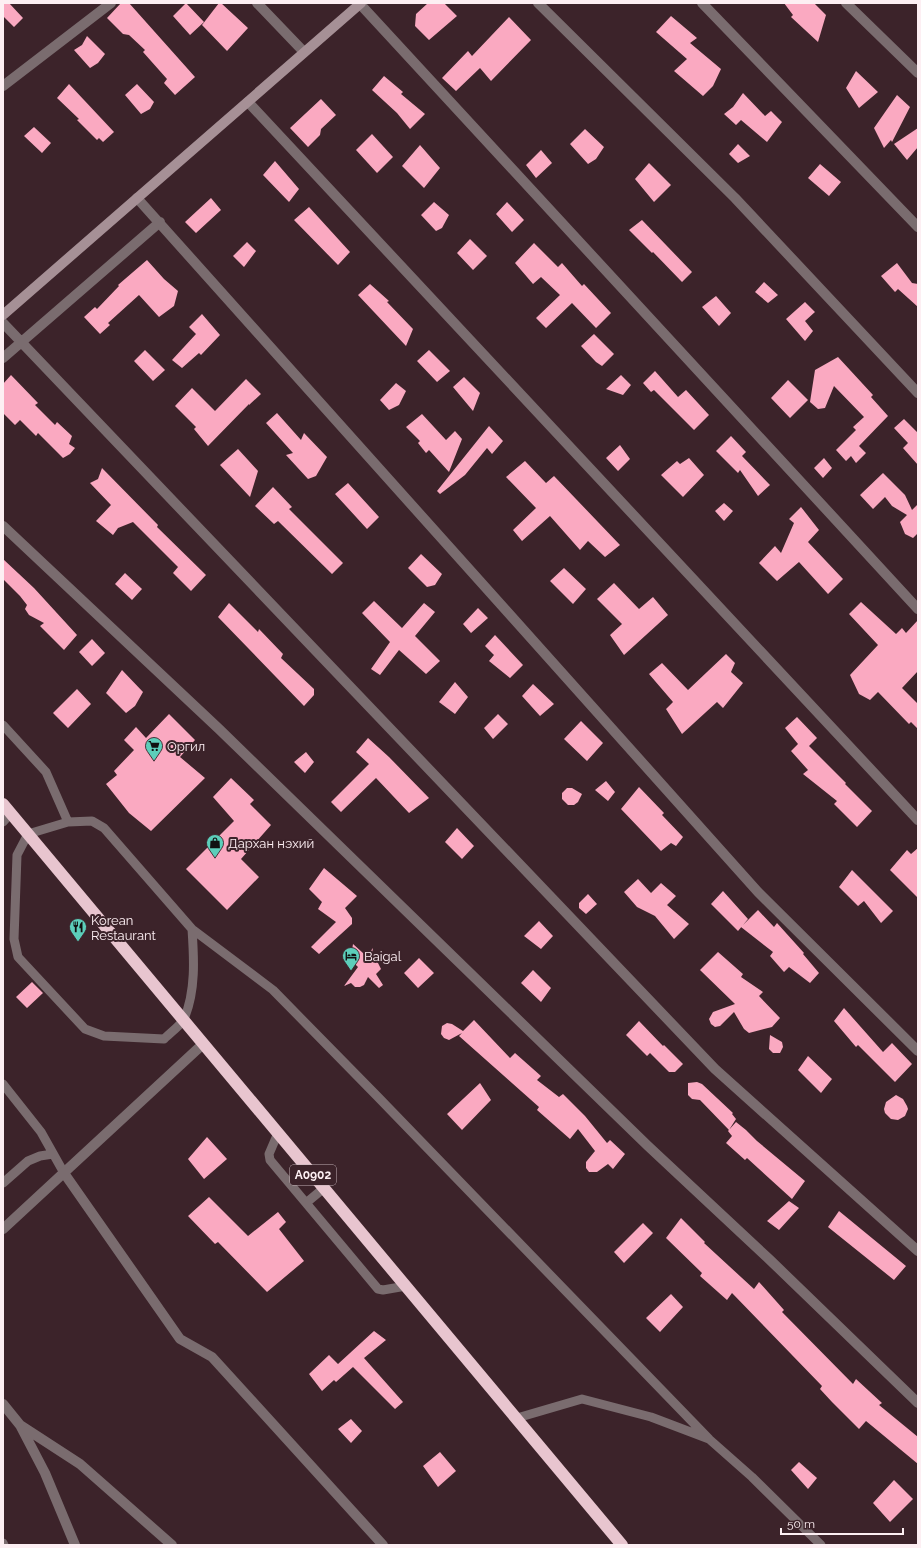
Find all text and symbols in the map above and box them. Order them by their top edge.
supermarket icon: Оргил [144,736,164,761]
place label: Оргил [167,739,205,754]
shop icon: Дархан нэхий [205,833,225,858]
place label: Дархан нэхий [228,836,314,851]
place label: Korean Restaurant [91,913,156,943]
restaurant icon: Korean Restaurant [68,917,88,942]
hotel icon: Baigal [341,946,361,971]
place label: Baigal [364,949,402,964]
road number: A0902 [290,1165,336,1185]
scale bar [781,1510,903,1536]
text: 50 m [787,1517,815,1531]

